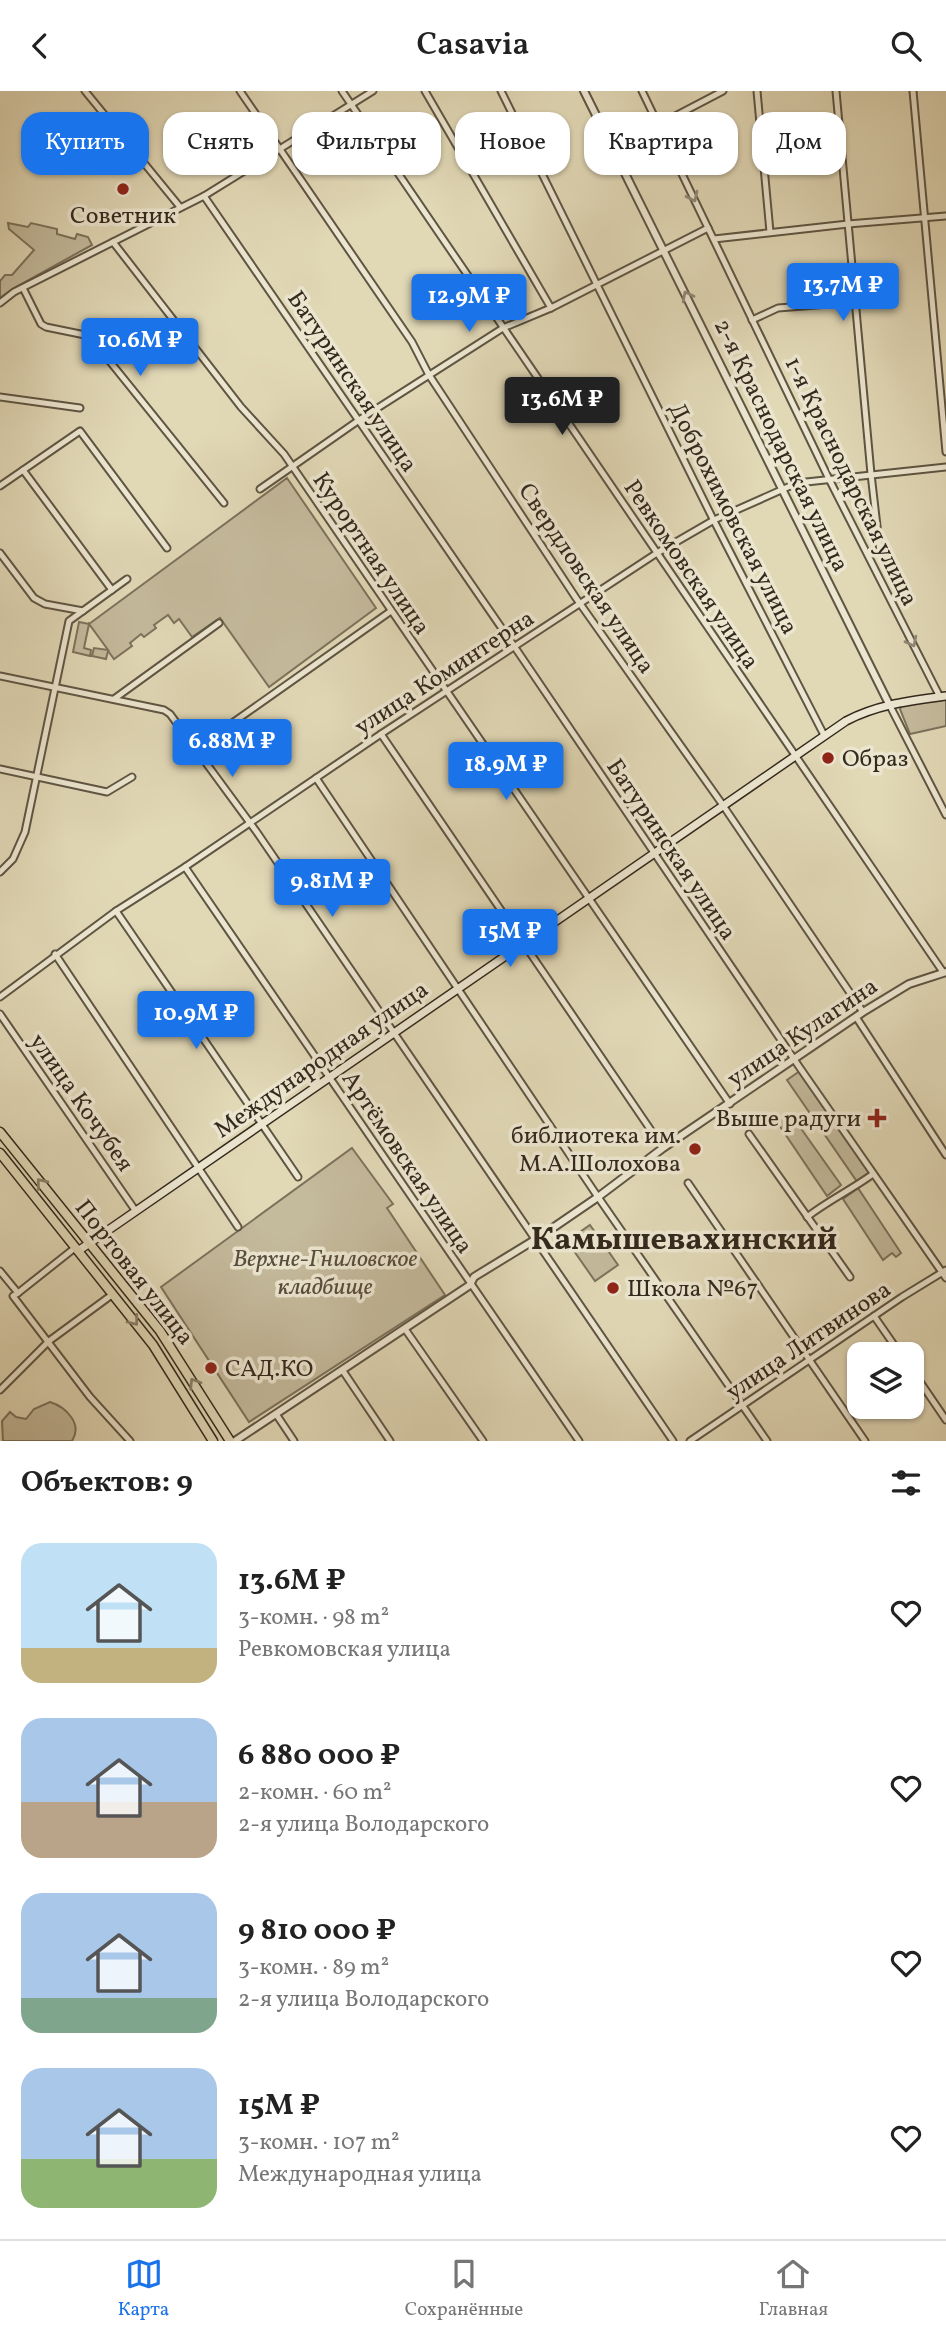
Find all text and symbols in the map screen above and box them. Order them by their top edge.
text: Casavia [417,24,529,68]
icon: back [21,27,59,65]
icon: search [887,27,925,65]
chip: Купить [21,112,149,175]
chip: Снять [163,112,278,175]
chip: Фильтры [292,112,441,175]
chip: Новое [455,112,570,175]
chip: Квартира [584,112,738,175]
chip: Дом [752,112,846,175]
marker: Советник [115,181,131,197]
one-way arrow [685,190,699,202]
place label: Советник [70,200,176,234]
pin: 13.7M ₽ [778,264,908,323]
text: 13.7M ₽ [803,270,883,302]
pin: 12.9M ₽ [404,275,534,334]
text: 12.9M ₽ [427,281,511,313]
street label: Батуринская улица [278,285,425,480]
one-way arrow [681,291,695,303]
street label: 2-я Краснодарская улица [704,314,856,578]
pin: 10.6M ₽ [75,319,205,378]
text: 10.6M ₽ [97,325,183,357]
street label: 1-я Краснодарская улица [775,352,925,612]
pin: 13.6M ₽ [497,377,627,437]
text: 13.6M ₽ [521,384,603,416]
street label: Доброхимовская улица [659,397,806,641]
street label: Курортная улица [303,466,437,642]
street label: Ревкомовская улица [614,474,767,677]
street label: Свердловская улица [509,477,662,681]
street label: улица Коминтерна [348,603,542,745]
one-way arrow [904,635,918,648]
pin: 6.88M ₽ [167,719,297,779]
text: 6.88M ₽ [189,726,275,758]
pin: 18.9M ₽ [441,743,571,802]
place label: Образ [842,743,908,777]
text: 18.9M ₽ [464,749,548,781]
marker: Образ [820,750,836,766]
street label: Батуринская улица [597,753,744,948]
pin: 9.81M ₽ [267,859,397,919]
text: 9.81M ₽ [290,866,374,898]
pin: 15M ₽ [461,909,559,969]
text: 15M ₽ [479,916,541,948]
street label: улица Кулагина [721,971,885,1097]
street label: Международная улица [208,974,436,1148]
pin: 10.9M ₽ [131,991,261,1051]
text: 10.9M ₽ [153,998,239,1030]
street label: улица Кочубея [20,1027,141,1179]
street label: Артёмовская улица [332,1065,480,1261]
place label: Выше радуги [716,1103,861,1137]
marker: Выше радуги [867,1108,887,1128]
place label: библиотека им. М.А.Шолохова [511,1120,681,1182]
marker: библиотека им. М.А.Шолохова [687,1141,703,1157]
one-way arrow [37,1178,50,1190]
street label: Портовая улица [66,1193,201,1353]
district label: Камышевахинский [531,1219,837,1263]
park label: Верхне-Гниловское кладбище [233,1243,417,1305]
place label: Школа №67 [627,1273,758,1307]
street label: улица Литвинова [720,1274,898,1410]
marker: Школа №67 [605,1280,621,1296]
one-way arrow [125,1314,138,1326]
map controls [847,1342,924,1419]
button: layers [847,1342,924,1419]
place label: САД.КО [225,1353,313,1387]
marker: САД.КО [203,1360,219,1376]
one-way arrow [189,1378,202,1391]
text: Объектов: 9 [21,1462,193,1504]
icon: filters [887,1464,925,1502]
text: 13.6M ₽ [238,1560,346,1602]
icon: home [77,1571,161,1655]
icon: heart [887,1594,925,1632]
text: 3-комн. · 98 m² [238,1602,389,1634]
text: Ревкомовская улица [238,1634,451,1666]
text: 6 880 000 ₽ [238,1735,400,1777]
icon: home [77,1746,161,1830]
icon: heart [887,1769,925,1807]
text: 2-комн. · 60 m² [238,1777,392,1809]
text: 2-я улица Володарского [238,1809,489,1841]
text: 9 810 000 ₽ [238,1910,396,1952]
icon: home [77,1921,161,2005]
icon: heart [887,1944,925,1982]
text: 3-комн. · 89 m² [238,1952,389,1984]
text: 2-я улица Володарского [238,1984,489,2016]
text: 15M ₽ [238,2085,320,2127]
icon: home [77,2096,161,2180]
icon: heart [887,2119,925,2157]
text: 3-комн. · 107 m² [238,2127,400,2159]
text: Международная улица [238,2159,482,2191]
tab: Карта [118,2255,169,2323]
tab: Сохранённые [405,2255,523,2323]
tab: Главная [759,2255,828,2323]

